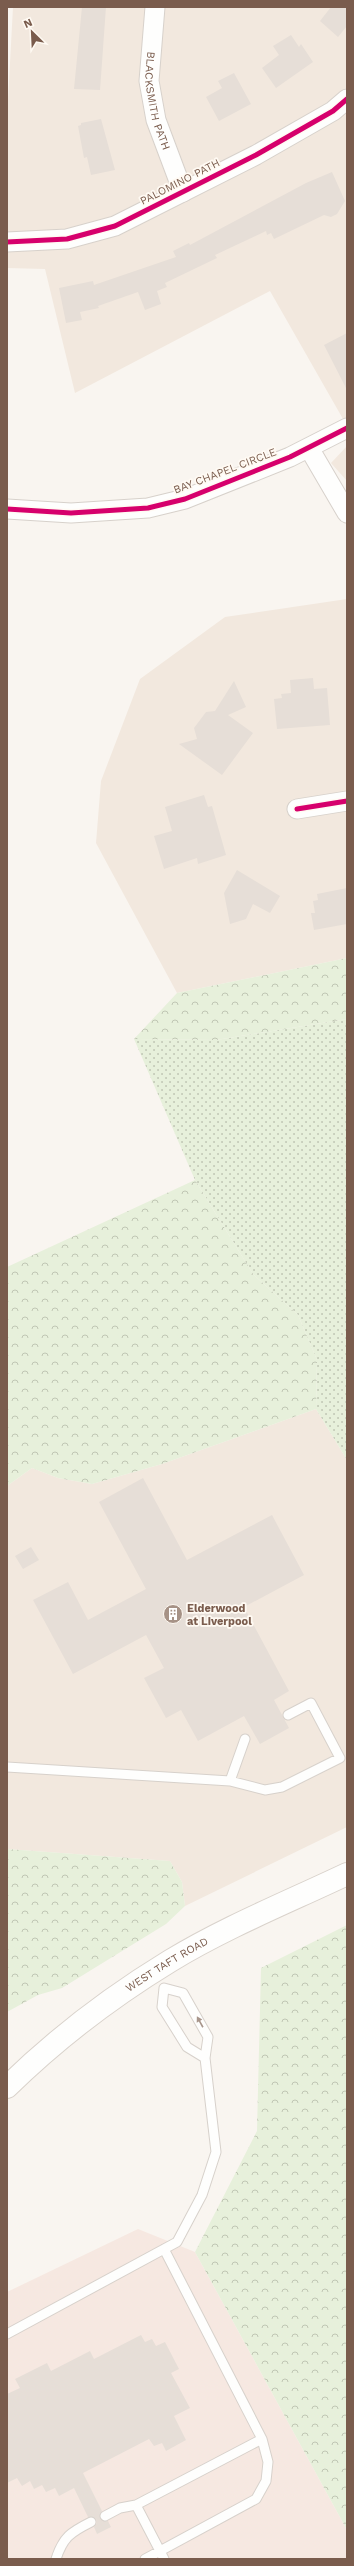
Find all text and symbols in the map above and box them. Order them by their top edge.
north arrow [12,12,52,52]
text: N [22,16,35,31]
street label: BLACKSMITH PATH [142,51,173,152]
street label: PALOMINO PATH [138,156,222,208]
street label: BAY CHAPEL CIRCLE [172,445,278,497]
place label: Elderwood at Liverpool [187,1602,252,1628]
building icon: Elderwood at Liverpool [162,1603,184,1625]
street label: WEST TAFT ROAD [123,1934,210,1994]
one-way arrow [196,2016,203,2027]

